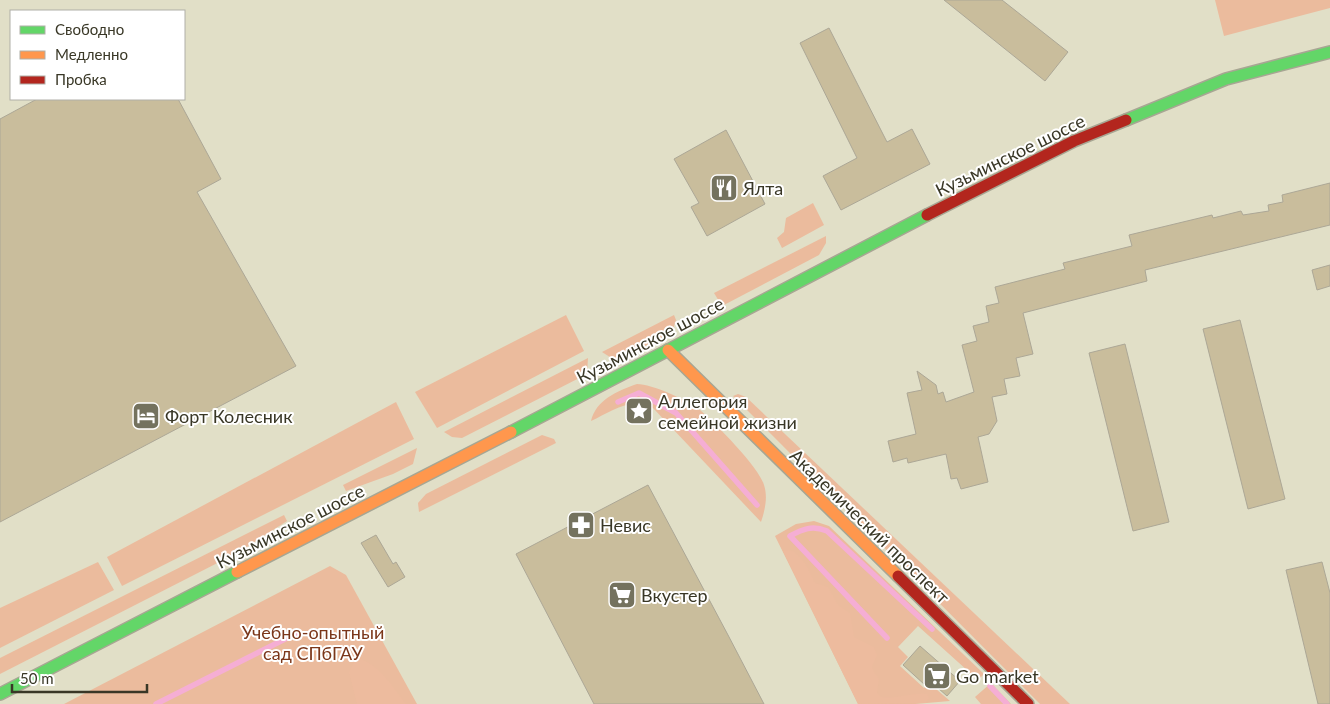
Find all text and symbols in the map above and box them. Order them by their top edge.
legend [10,10,185,100]
text: Свободно [55,20,124,38]
text: Медленно [55,45,128,63]
text: Пробка [55,70,107,88]
street label: Кузьминское шоссе [932,109,1088,201]
restaurant icon: Ялта [709,173,739,203]
place label: Ялта [742,177,783,199]
street label: Кузьминское шоссе [573,292,727,388]
place label: Аллегория семейной жизни [658,390,797,433]
place icon: Аллегория семейной жизни [624,396,654,426]
hotel icon: Форт Колесник [131,401,161,431]
place label: Форт Колесник [165,405,293,427]
street label: Академический проспект [786,444,954,608]
street label: Кузьминское шоссе [212,479,368,573]
pharmacy icon: Невис [566,510,596,540]
place label: Невис [600,514,651,536]
supermarket icon: Вкустер [607,580,637,610]
place label: Вкустер [641,584,708,606]
park label: Учебно-опытный сад СПбГАУ [242,621,384,664]
supermarket icon: Go market [922,661,952,691]
scale bar [12,662,148,694]
place label: Go market [956,665,1039,687]
text: 50 m [20,669,54,687]

